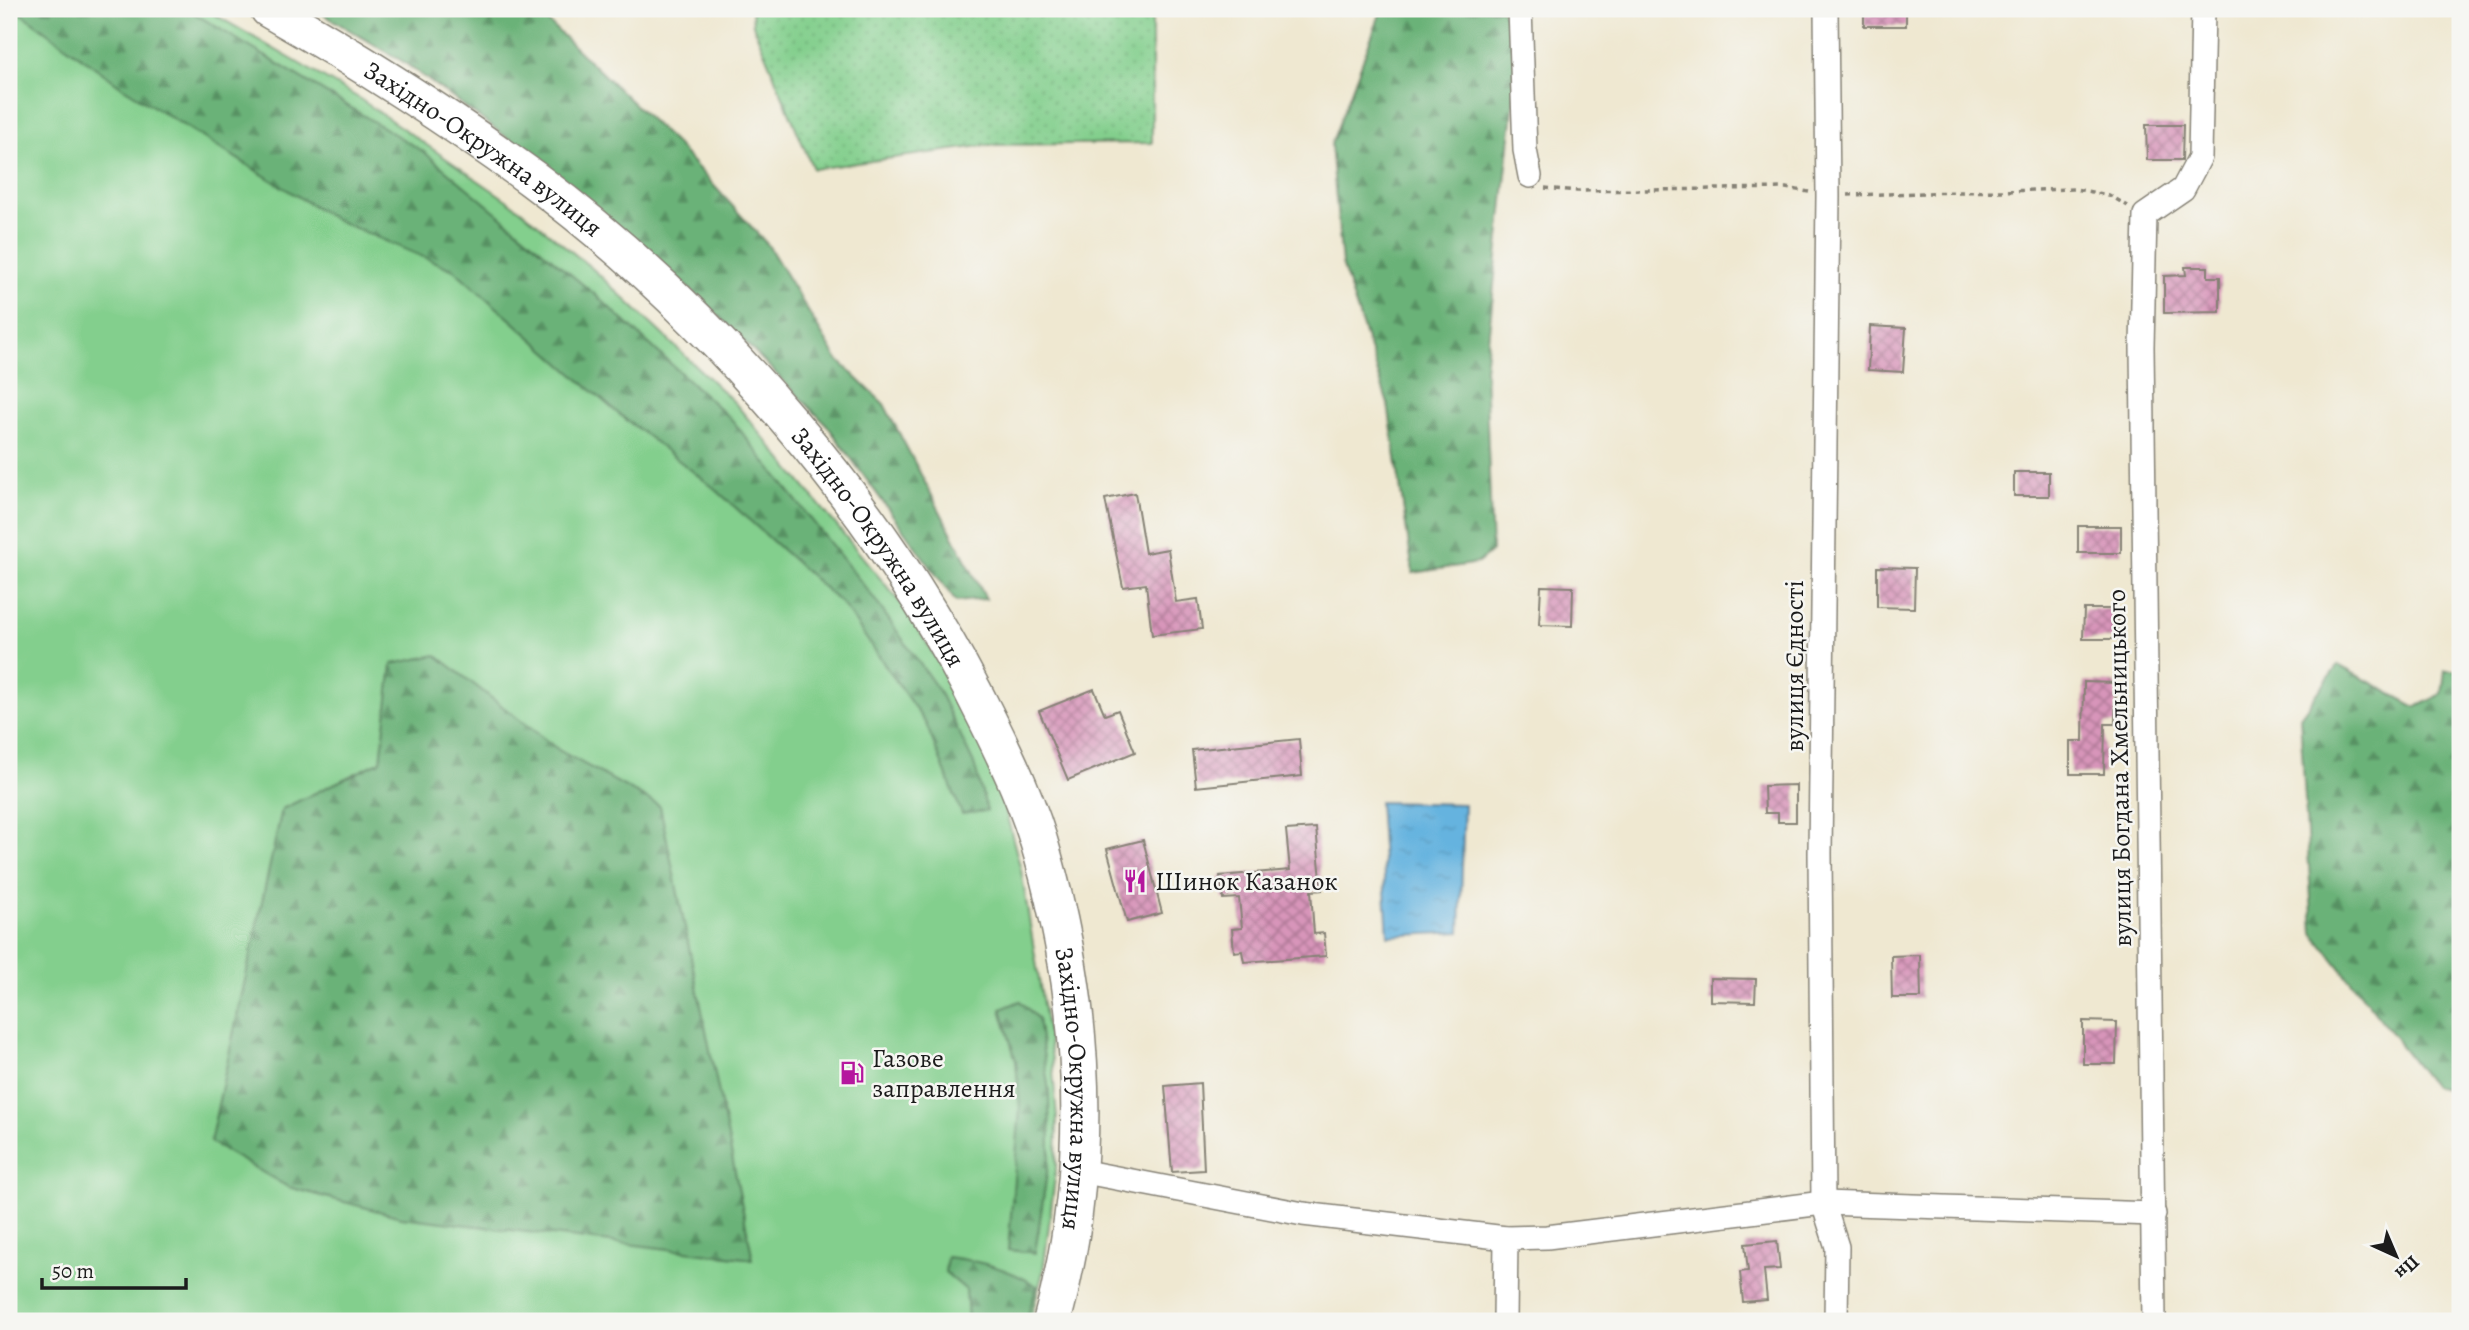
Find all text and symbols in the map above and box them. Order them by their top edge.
street label: Західно-Окружна вулиця [357,53,610,245]
street label: Західно-Окружна вулиця [783,420,973,673]
street label: вулиця Єдності [1777,580,1812,752]
street label: вулиця Богдана Хмельницького [2099,589,2140,947]
place label: Шинок Казанок [1155,864,1338,899]
restaurant icon: Шинок Казанок [1121,867,1149,895]
street label: Західно-Окружна вулиця [1046,944,1097,1233]
place label: Газове заправлення [872,1041,1016,1106]
fuel station icon: Газове заправлення [838,1059,866,1087]
north arrow [2360,1222,2430,1292]
scale bar [42,1246,186,1290]
text: Пн [2389,1250,2425,1285]
text: 50 m [52,1257,94,1285]

